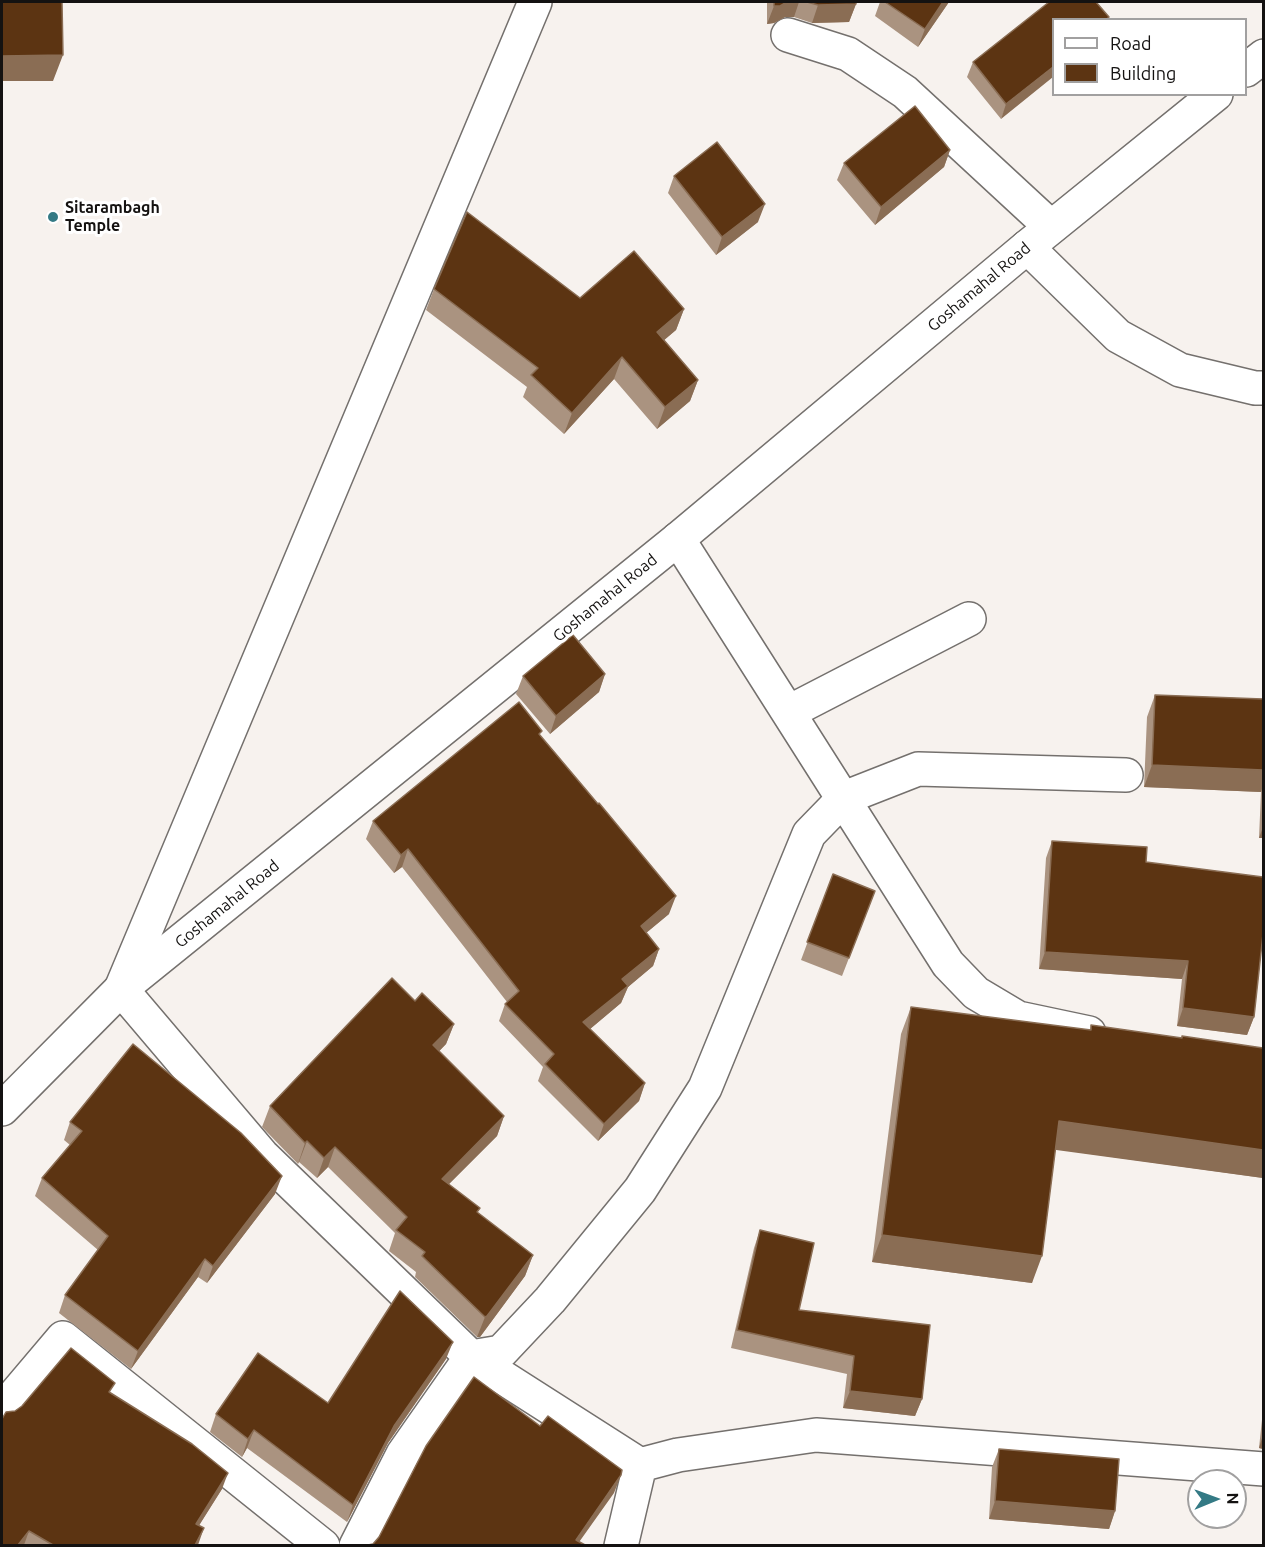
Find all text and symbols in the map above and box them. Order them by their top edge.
legend [1052,18,1247,96]
text: Road [1110,33,1152,53]
text: Building [1110,63,1176,83]
place label: Sitarambagh Temple [65,198,160,236]
marker: Sitarambagh Temple [46,210,60,224]
street label: Goshamahal Road [924,238,1034,336]
street label: Goshamahal Road [549,550,661,646]
street label: Goshamahal Road [171,856,283,952]
north arrow [1187,1469,1247,1529]
text: N [1224,1493,1242,1505]

